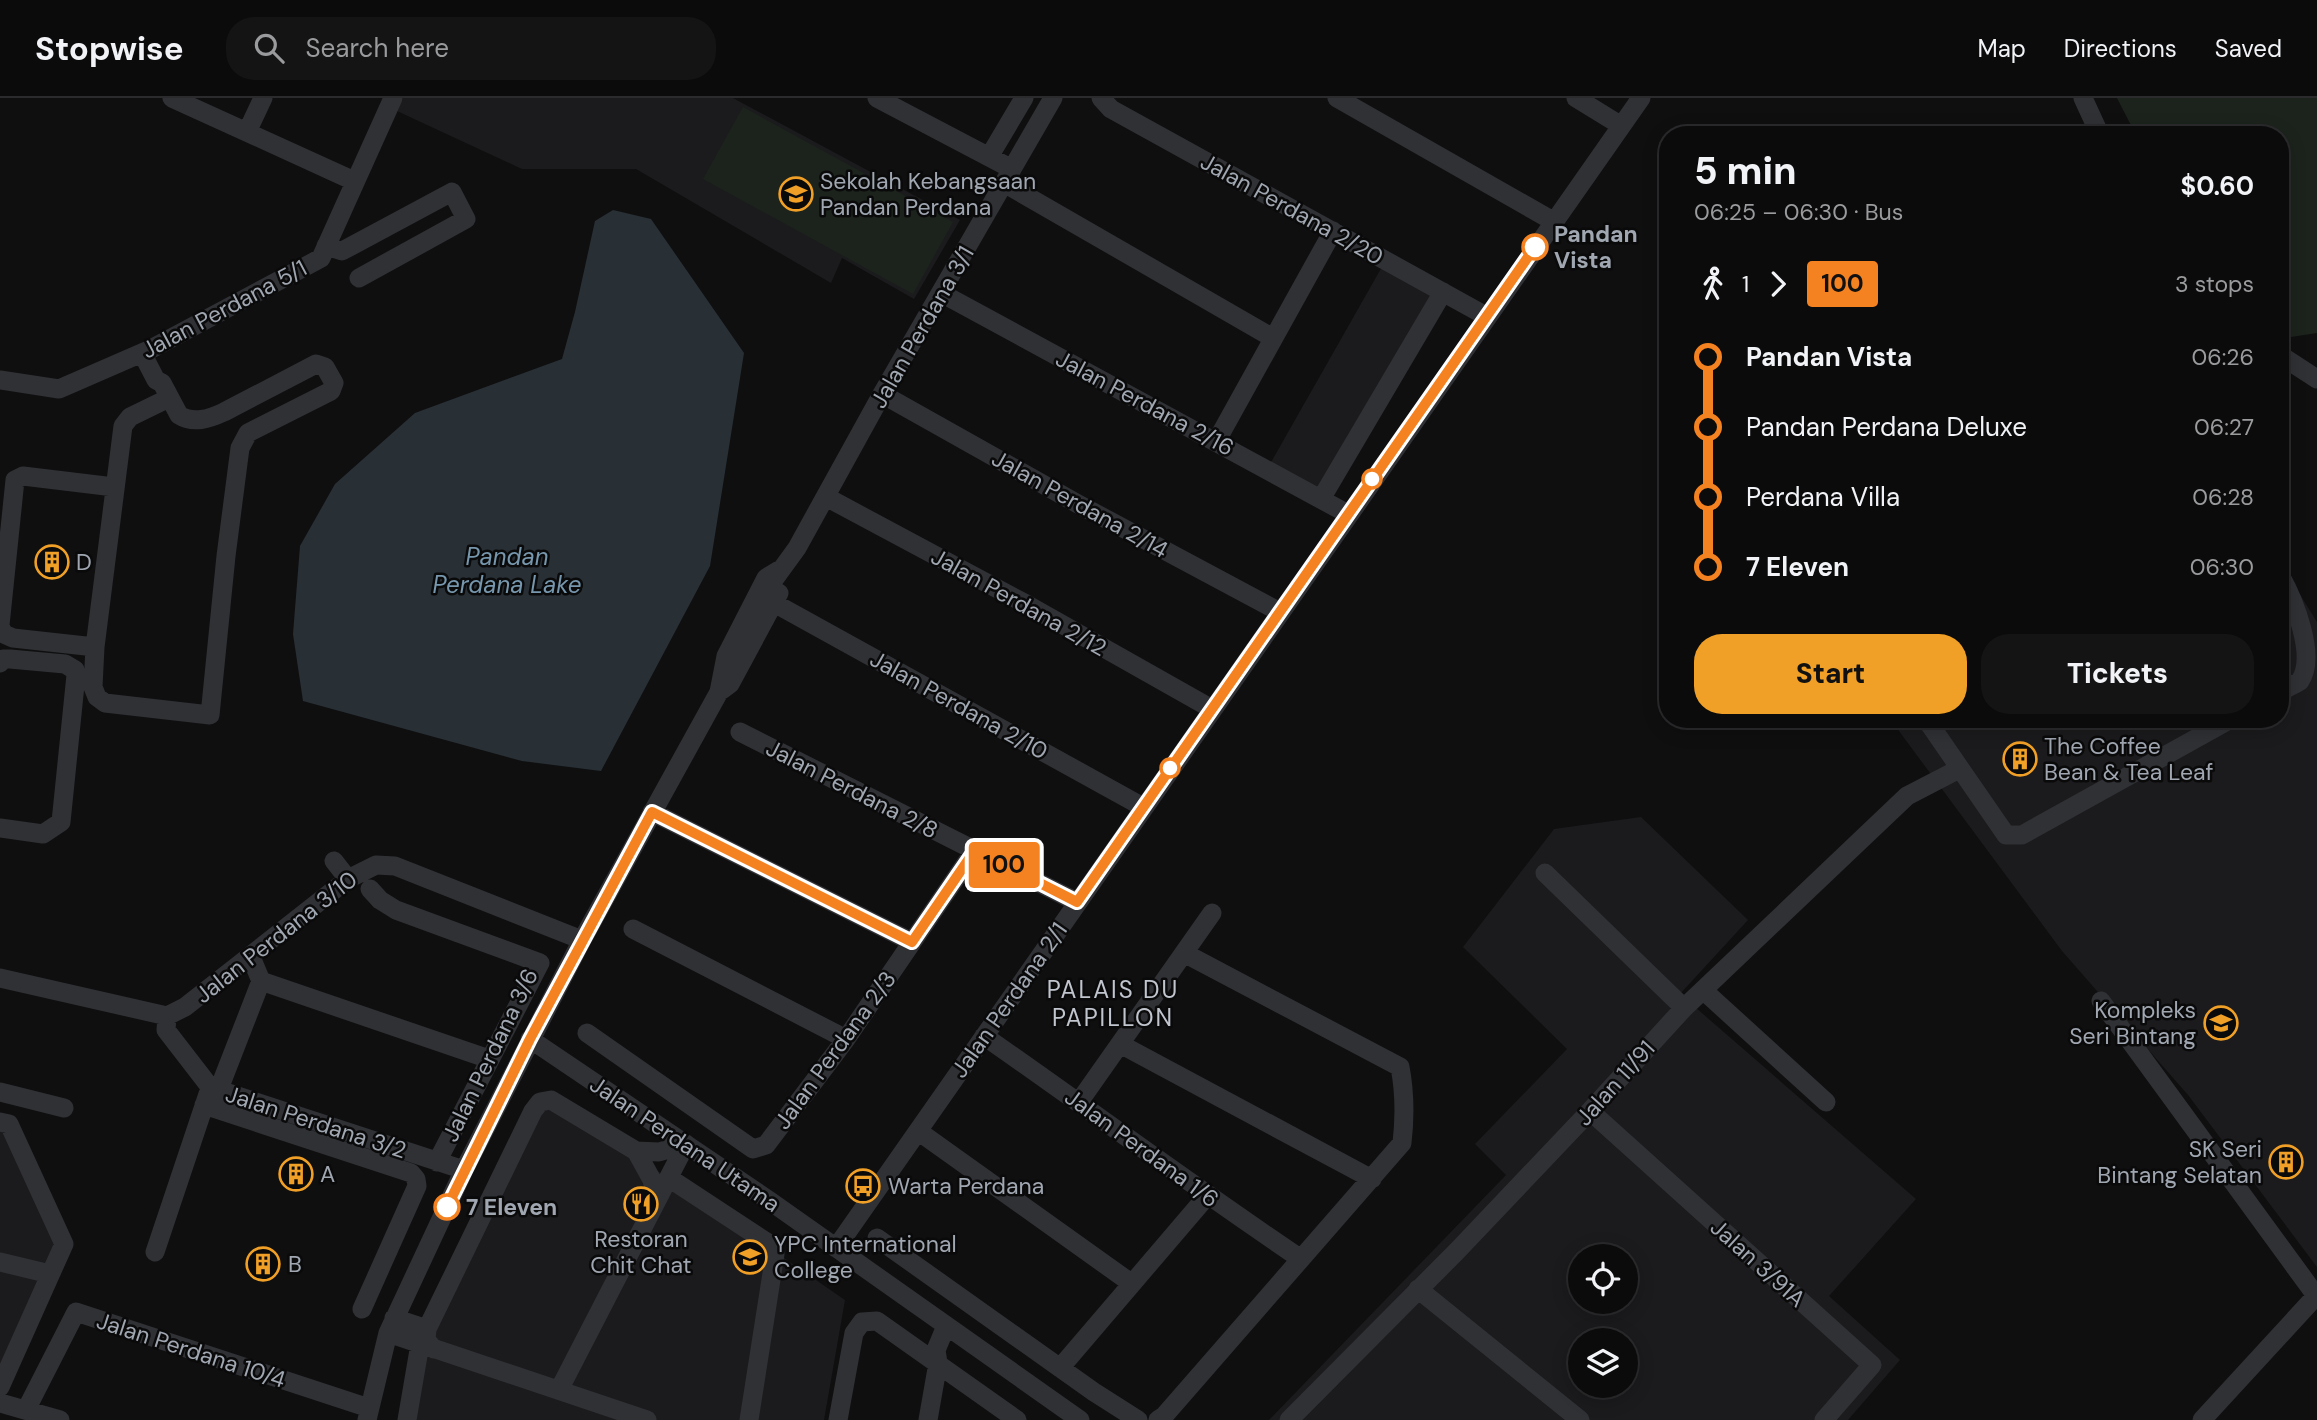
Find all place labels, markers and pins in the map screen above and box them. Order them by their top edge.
place label: Sekolah Kebangsaan Pandan Perdana [820,166,1036,222]
school or university icon: Sekolah Kebangsaan Pandan Perdana [777,175,815,213]
place label: Pandan Vista [1554,219,1638,275]
marker: Pandan Vista [1522,234,1548,260]
unlabelled marker [1362,469,1382,489]
building icon: D [33,543,71,581]
place label: D [76,547,92,577]
place label: The Coffee Bean & Tea Leaf [2044,731,2214,787]
building icon: The Coffee Bean & Tea Leaf [2001,740,2039,778]
unlabelled marker [1160,758,1180,778]
place label: Kompleks Seri Bintang [2069,995,2196,1051]
school or university icon: Kompleks Seri Bintang [2202,1004,2240,1042]
place label: SK Seri Bintang Selatan [2097,1134,2262,1190]
building icon: SK Seri Bintang Selatan [2267,1143,2305,1181]
building icon: A [277,1155,315,1193]
place label: A [320,1159,335,1189]
bus stop icon: Warta Perdana [844,1167,882,1205]
place label: Warta Perdana [888,1171,1044,1201]
restaurant icon: Restoran Chit Chat [622,1185,660,1223]
place label: 7 Eleven [466,1192,557,1222]
marker: 7 Eleven [434,1194,460,1220]
place label: Restoran Chit Chat [590,1224,692,1280]
place label: YPC International College [774,1229,957,1285]
school or university icon: YPC International College [731,1238,769,1276]
building icon: B [244,1245,282,1283]
place label: B [288,1249,302,1279]

